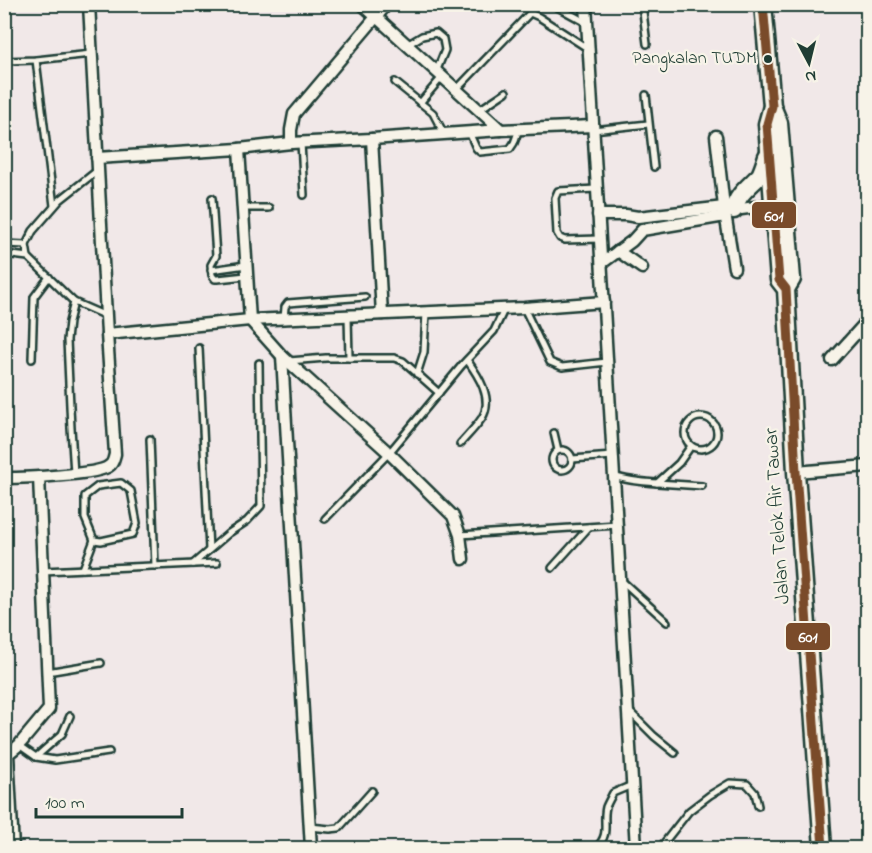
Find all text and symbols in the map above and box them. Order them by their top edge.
north arrow [779,33,839,93]
place label: Pangkalan TUDM [632,46,757,73]
marker: Pangkalan TUDM [762,53,774,65]
text: N [804,63,817,88]
line badge: 601 [751,201,797,229]
text: 601 [763,205,784,229]
street label: Jalan Telok Air Tawar [757,426,799,605]
line badge: 601 [785,622,831,651]
text: 601 [797,626,818,650]
scale bar [36,781,182,819]
text: 100 m [45,791,85,817]

